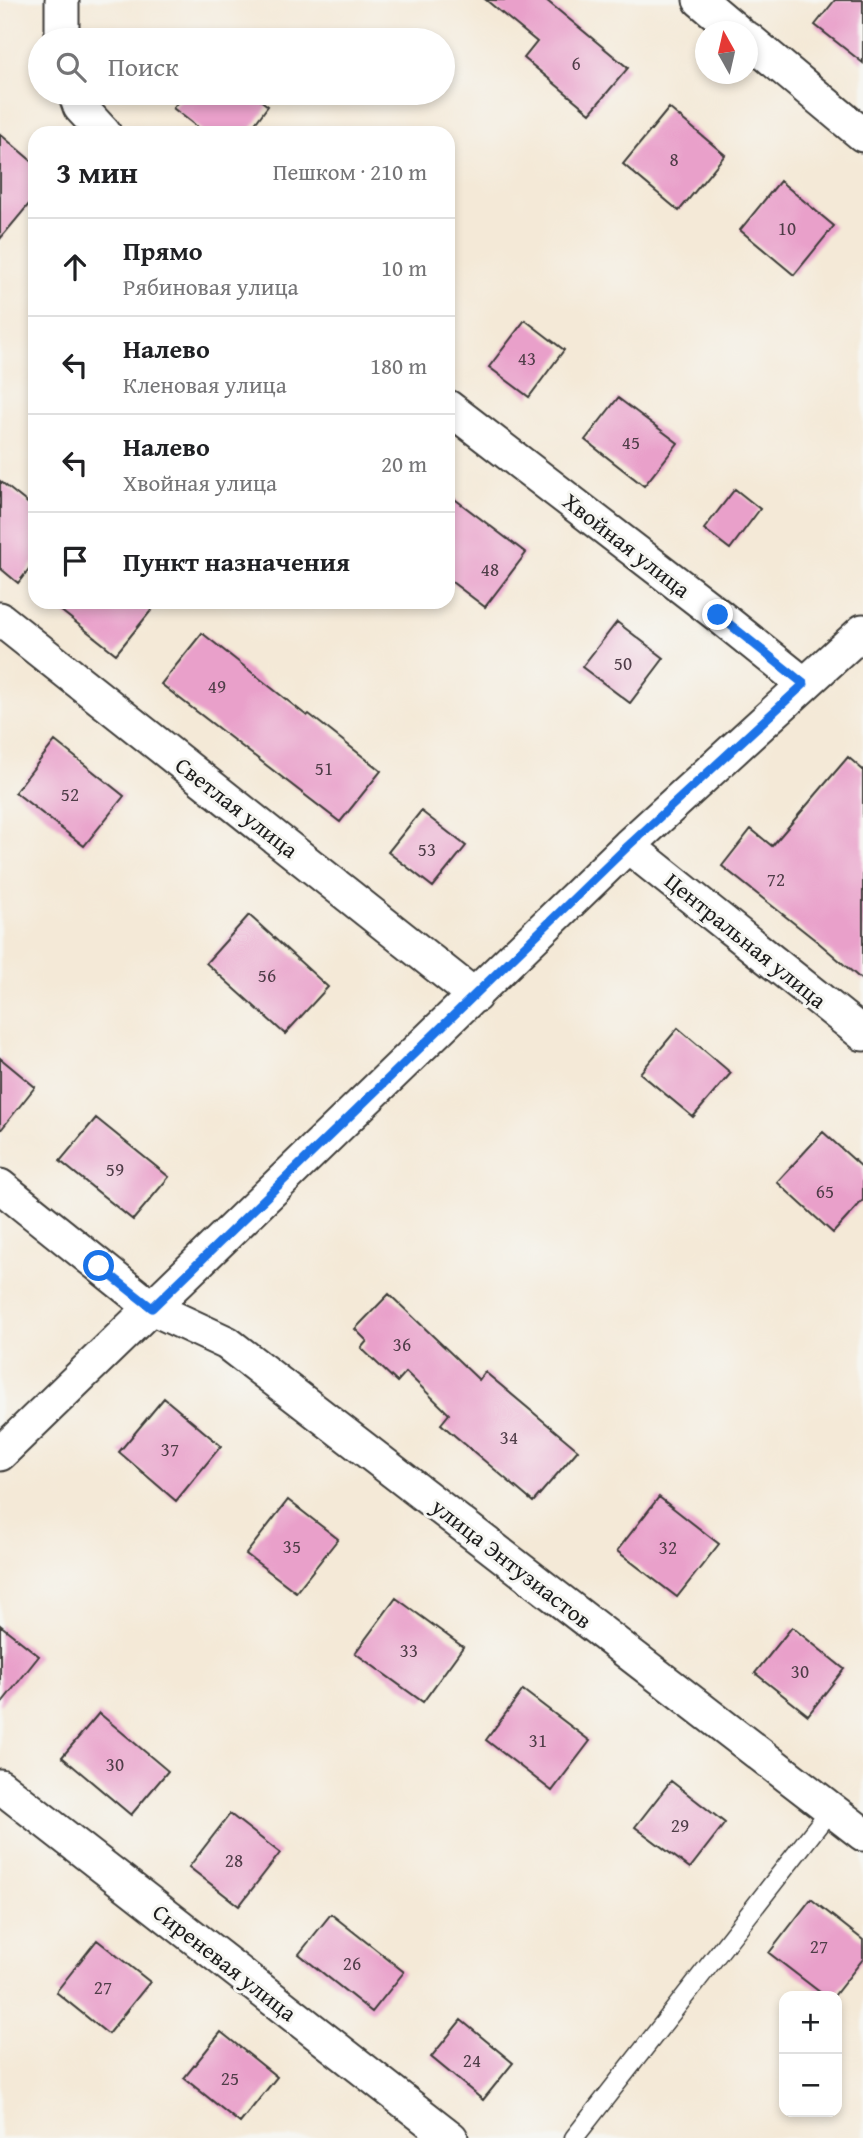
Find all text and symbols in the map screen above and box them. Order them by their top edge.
north arrow [695,21,758,84]
search box [28,28,455,105]
text: Поиск [108,47,179,86]
icon: search [52,48,90,86]
house number: 6 [571,49,581,77]
house number: 8 [669,145,679,173]
text: 3 мин [56,150,138,194]
text: Пешком · 210 m [273,155,427,188]
house number: 10 [778,214,796,242]
text: Прямо [123,231,203,270]
icon: ahead [56,248,94,286]
text: 10 m [381,251,427,284]
text: Рябиновая улица [123,270,299,303]
text: Налево [123,329,210,368]
house number: 43 [518,344,536,372]
icon: left [56,346,94,384]
text: 180 m [370,349,427,382]
text: Кленовая улица [123,368,287,401]
text: Налево [123,427,210,466]
house number: 45 [622,428,640,456]
icon: left [56,444,94,482]
text: 20 m [381,447,427,480]
text: Хвойная улица [123,466,277,499]
street label: Хвойная улица [556,485,698,605]
icon: arrive [56,542,94,580]
text: Пункт назначения [123,542,350,581]
house number: 48 [481,555,499,583]
route end [702,599,733,630]
house number: 50 [614,649,632,677]
house number: 49 [208,672,226,700]
street label: Светлая улица [169,748,306,866]
house number: 51 [315,754,333,782]
house number: 52 [61,780,79,808]
house number: 53 [418,835,436,863]
street label: Центральная улица [658,864,834,1016]
house number: 72 [767,865,785,893]
house number: 56 [258,961,276,989]
house number: 59 [106,1155,124,1183]
house number: 65 [816,1177,834,1205]
route start [83,1250,114,1281]
house number: 36 [393,1330,411,1358]
house number: 34 [500,1423,518,1451]
house number: 37 [161,1435,179,1463]
street label: улица Энтузиастов [424,1489,599,1636]
house number: 35 [283,1532,301,1560]
house number: 32 [659,1533,677,1561]
house number: 33 [400,1636,418,1664]
house number: 30 [791,1657,809,1685]
house number: 31 [529,1726,547,1754]
house number: 30 [106,1750,124,1778]
house number: 29 [671,1811,689,1839]
house number: 28 [225,1846,243,1874]
street label: Сиреневая улица [146,1895,304,2029]
house number: 27 [810,1932,828,1960]
house number: 26 [343,1949,361,1977]
house number: 27 [94,1973,112,2001]
map controls [779,1991,842,2117]
button: + [779,1991,842,2054]
house number: 24 [463,2046,481,2074]
button: − [779,2054,842,2117]
house number: 25 [221,2064,239,2092]

